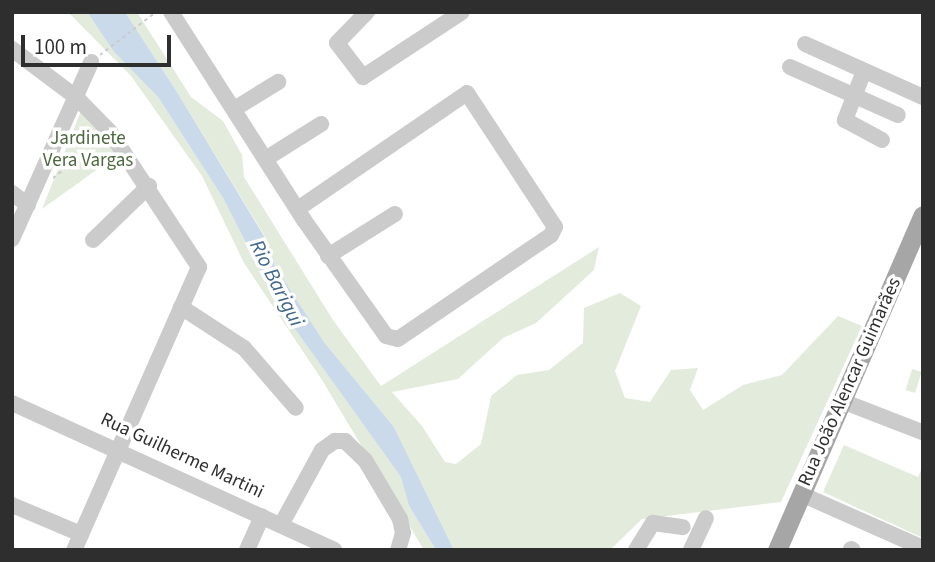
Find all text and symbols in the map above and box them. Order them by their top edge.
scale bar [24,21,175,65]
text: 100 m [34,32,87,62]
park label: Jardinete Vera Vargas [43,128,133,172]
water label: Rio Barigui [244,235,310,331]
street label: Rua João Alencar Guimarães [794,274,906,490]
street label: Rua Guilherme Martini [97,408,267,504]

